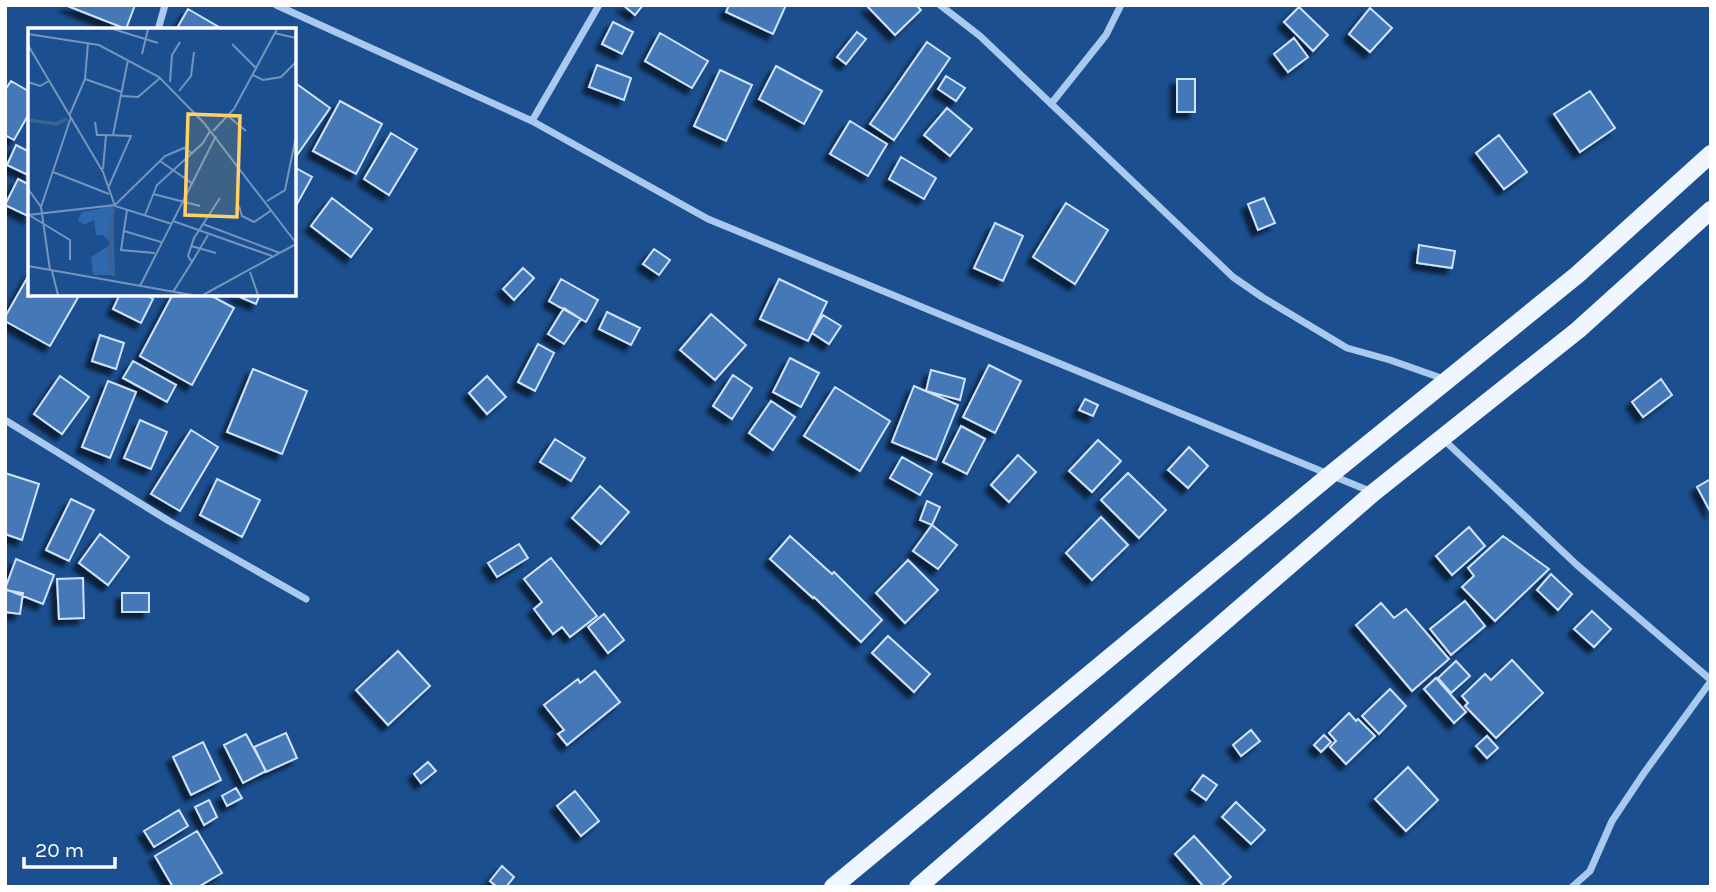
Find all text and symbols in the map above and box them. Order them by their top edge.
inset map [28,28,296,296]
scale bar [24,826,116,870]
text: 20 m [35,838,84,862]

